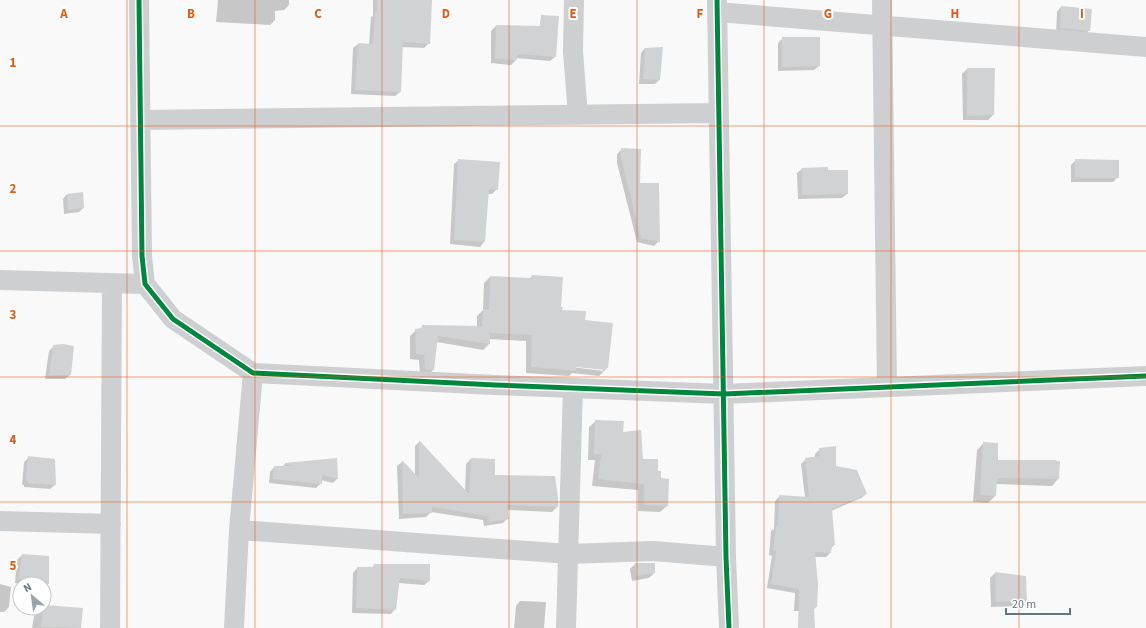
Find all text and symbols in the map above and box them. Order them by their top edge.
text: A [59,5,68,23]
text: B [187,5,195,23]
text: C [314,5,322,23]
text: D [442,5,450,23]
text: E [569,5,577,23]
text: F [697,5,704,23]
text: G [824,5,832,23]
text: H [951,5,959,23]
text: I [1080,5,1084,23]
text: 1 [10,54,17,72]
text: 2 [10,180,17,198]
text: 3 [10,306,17,324]
text: 4 [10,431,17,449]
text: 5 [10,557,17,575]
north arrow [12,576,52,616]
text: N [21,579,34,596]
scale bar [1006,590,1070,616]
text: 20 m [1012,596,1036,613]

